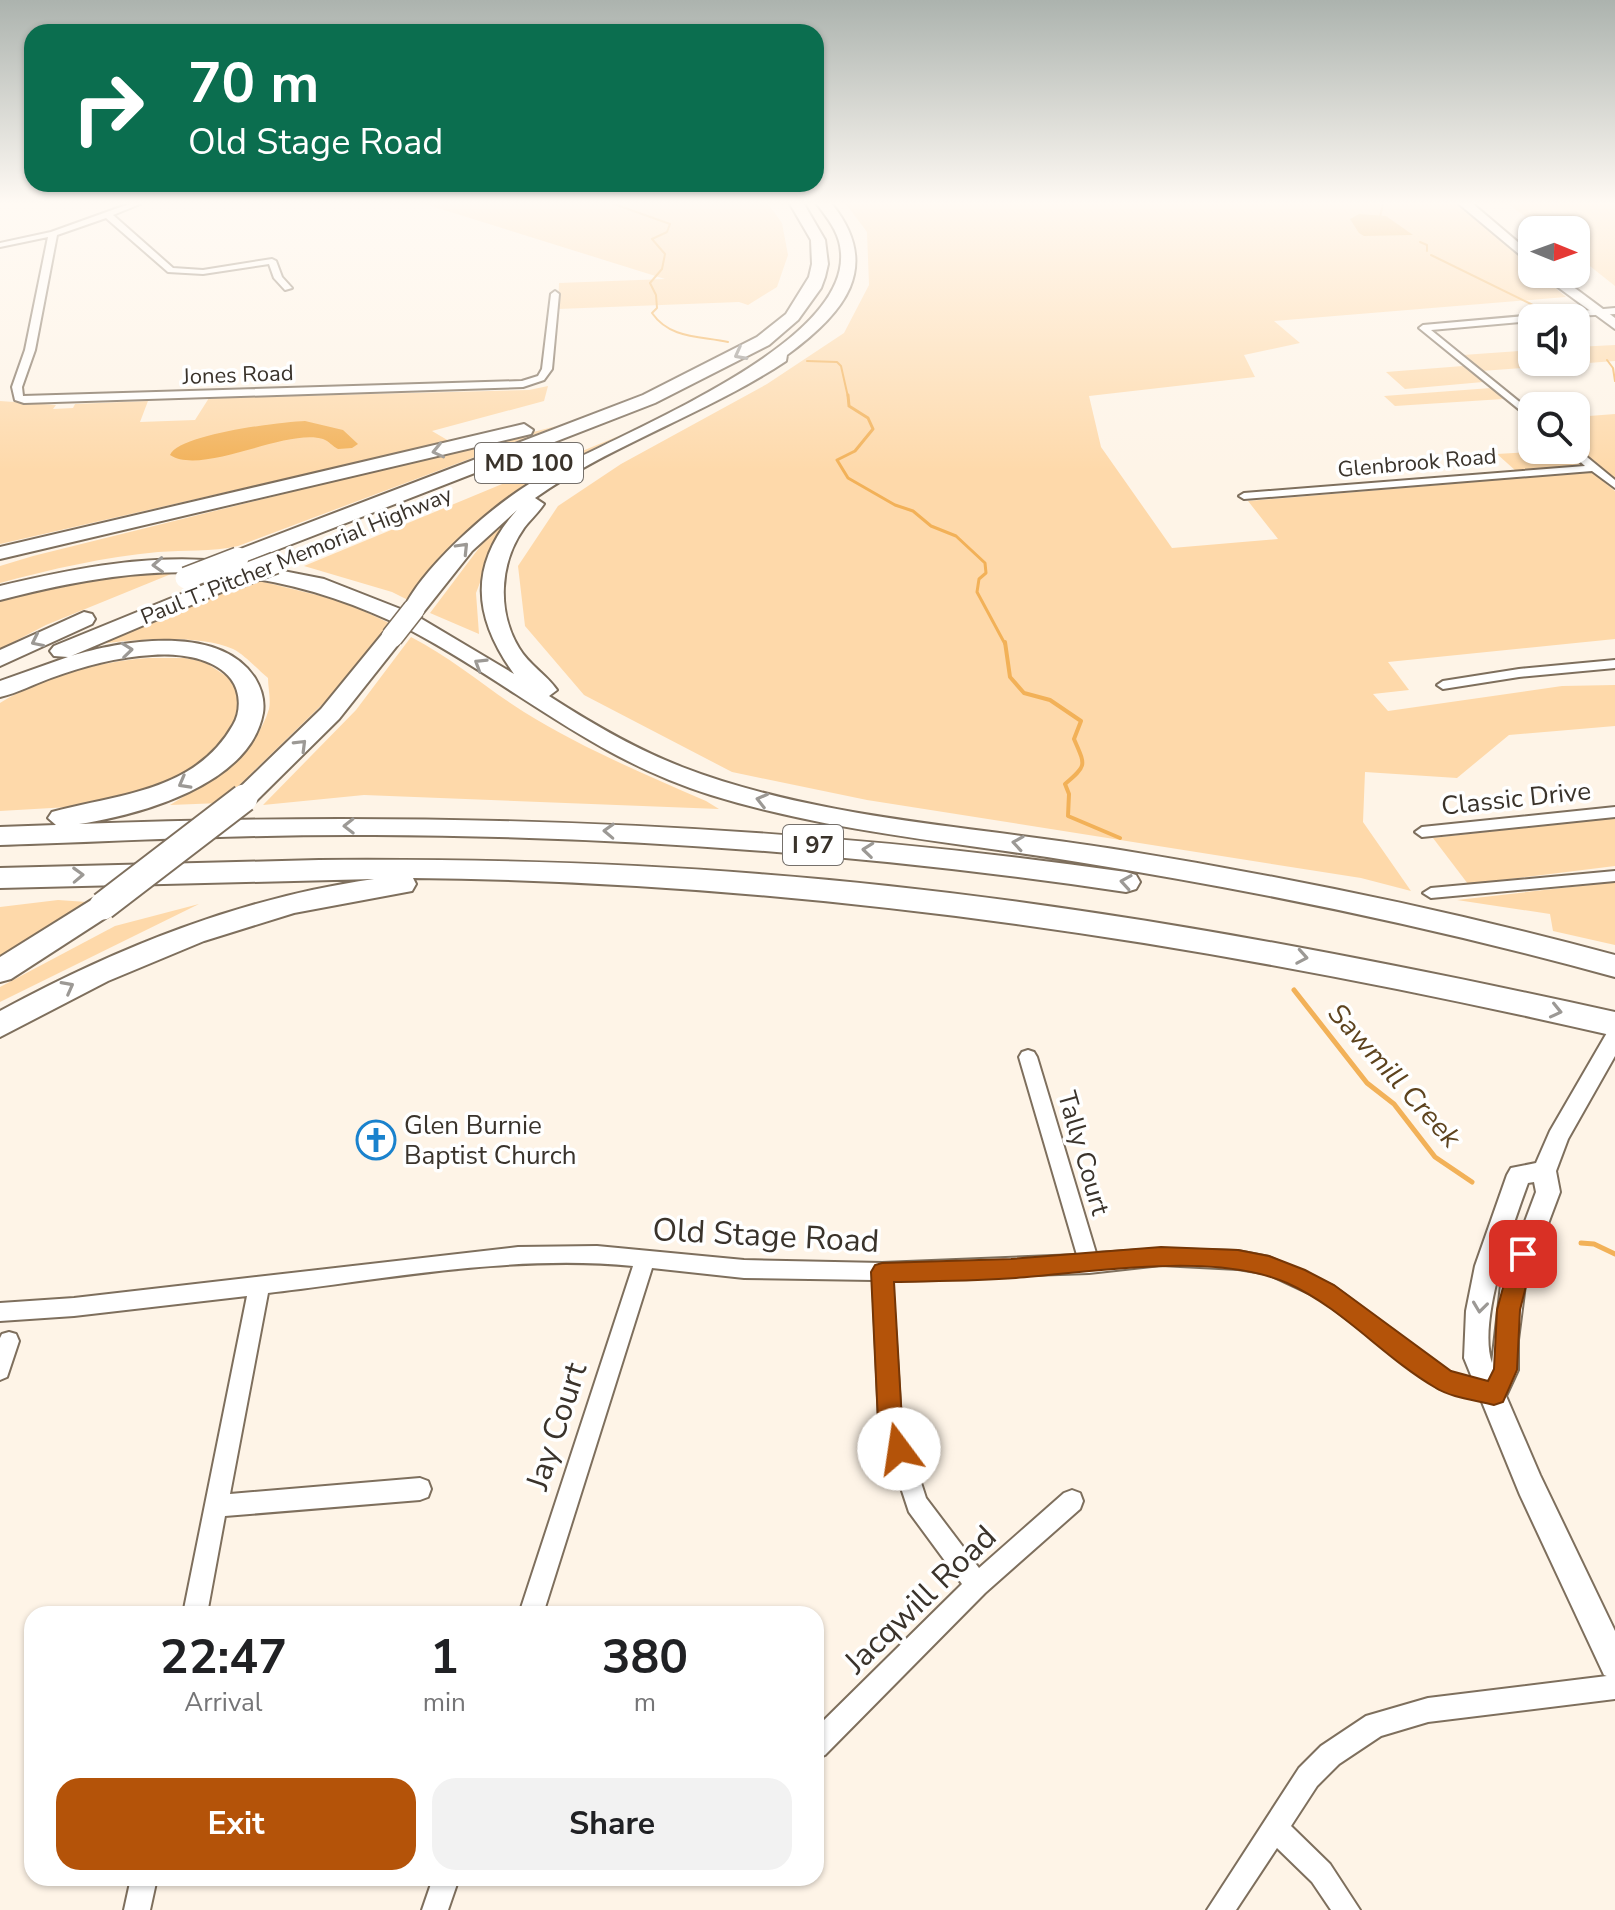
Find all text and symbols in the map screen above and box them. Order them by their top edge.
text: 70 m [188,45,319,122]
icon: right [56,56,160,160]
text: Old Stage Road [188,118,443,167]
north arrow [1518,216,1590,288]
map controls [1518,216,1590,464]
button: sound [1518,304,1590,376]
one-way arrow [734,345,749,360]
street label: Jones Road [181,358,294,392]
button: search [1518,392,1590,464]
one-way arrow [432,441,445,458]
street label: Glenbrook Road [1336,441,1498,485]
road number: MD 100 [475,443,583,483]
street label: Paul T. Pitcher Memorial Highway [136,479,457,632]
one-way arrow [453,543,468,557]
one-way arrow [151,556,164,573]
one-way arrow [30,631,45,647]
one-way arrow [121,642,134,659]
one-way arrow [474,658,489,673]
one-way arrow [292,740,306,754]
one-way arrow [179,773,193,789]
street label: Classic Drive [1439,773,1593,824]
one-way arrow [755,793,769,810]
one-way arrow [342,817,355,835]
one-way arrow [602,823,615,840]
road number: I 97 [783,825,843,865]
one-way arrow [1011,835,1025,852]
one-way arrow [861,841,874,858]
one-way arrow [72,867,85,884]
one-way arrow [1119,874,1133,891]
one-way arrow [1295,947,1309,964]
one-way arrow [60,981,75,996]
water label: Sawmill Creek [1319,995,1470,1157]
one-way arrow [1549,1001,1563,1018]
street label: Tally Court [1049,1087,1118,1220]
place label: Glen Burnie Baptist Church [404,1108,576,1173]
church icon: Glen Burnie Baptist Church [355,1119,397,1161]
street label: Old Stage Road [652,1208,880,1263]
pin [1489,1220,1557,1288]
icon: arrive [1501,1232,1545,1276]
one-way arrow [1471,1300,1488,1313]
street label: Jay Court [515,1356,597,1496]
position arrow [857,1407,941,1491]
street label: Jacqwill Road [834,1516,1006,1684]
text: 22:47 [160,1624,287,1690]
text: 1 [430,1624,459,1690]
text: 380 [602,1624,688,1690]
text: Arrival [184,1685,263,1720]
text: min [423,1685,466,1720]
text: m [634,1685,656,1720]
button: Exit [56,1778,416,1870]
button: Share [432,1778,792,1870]

